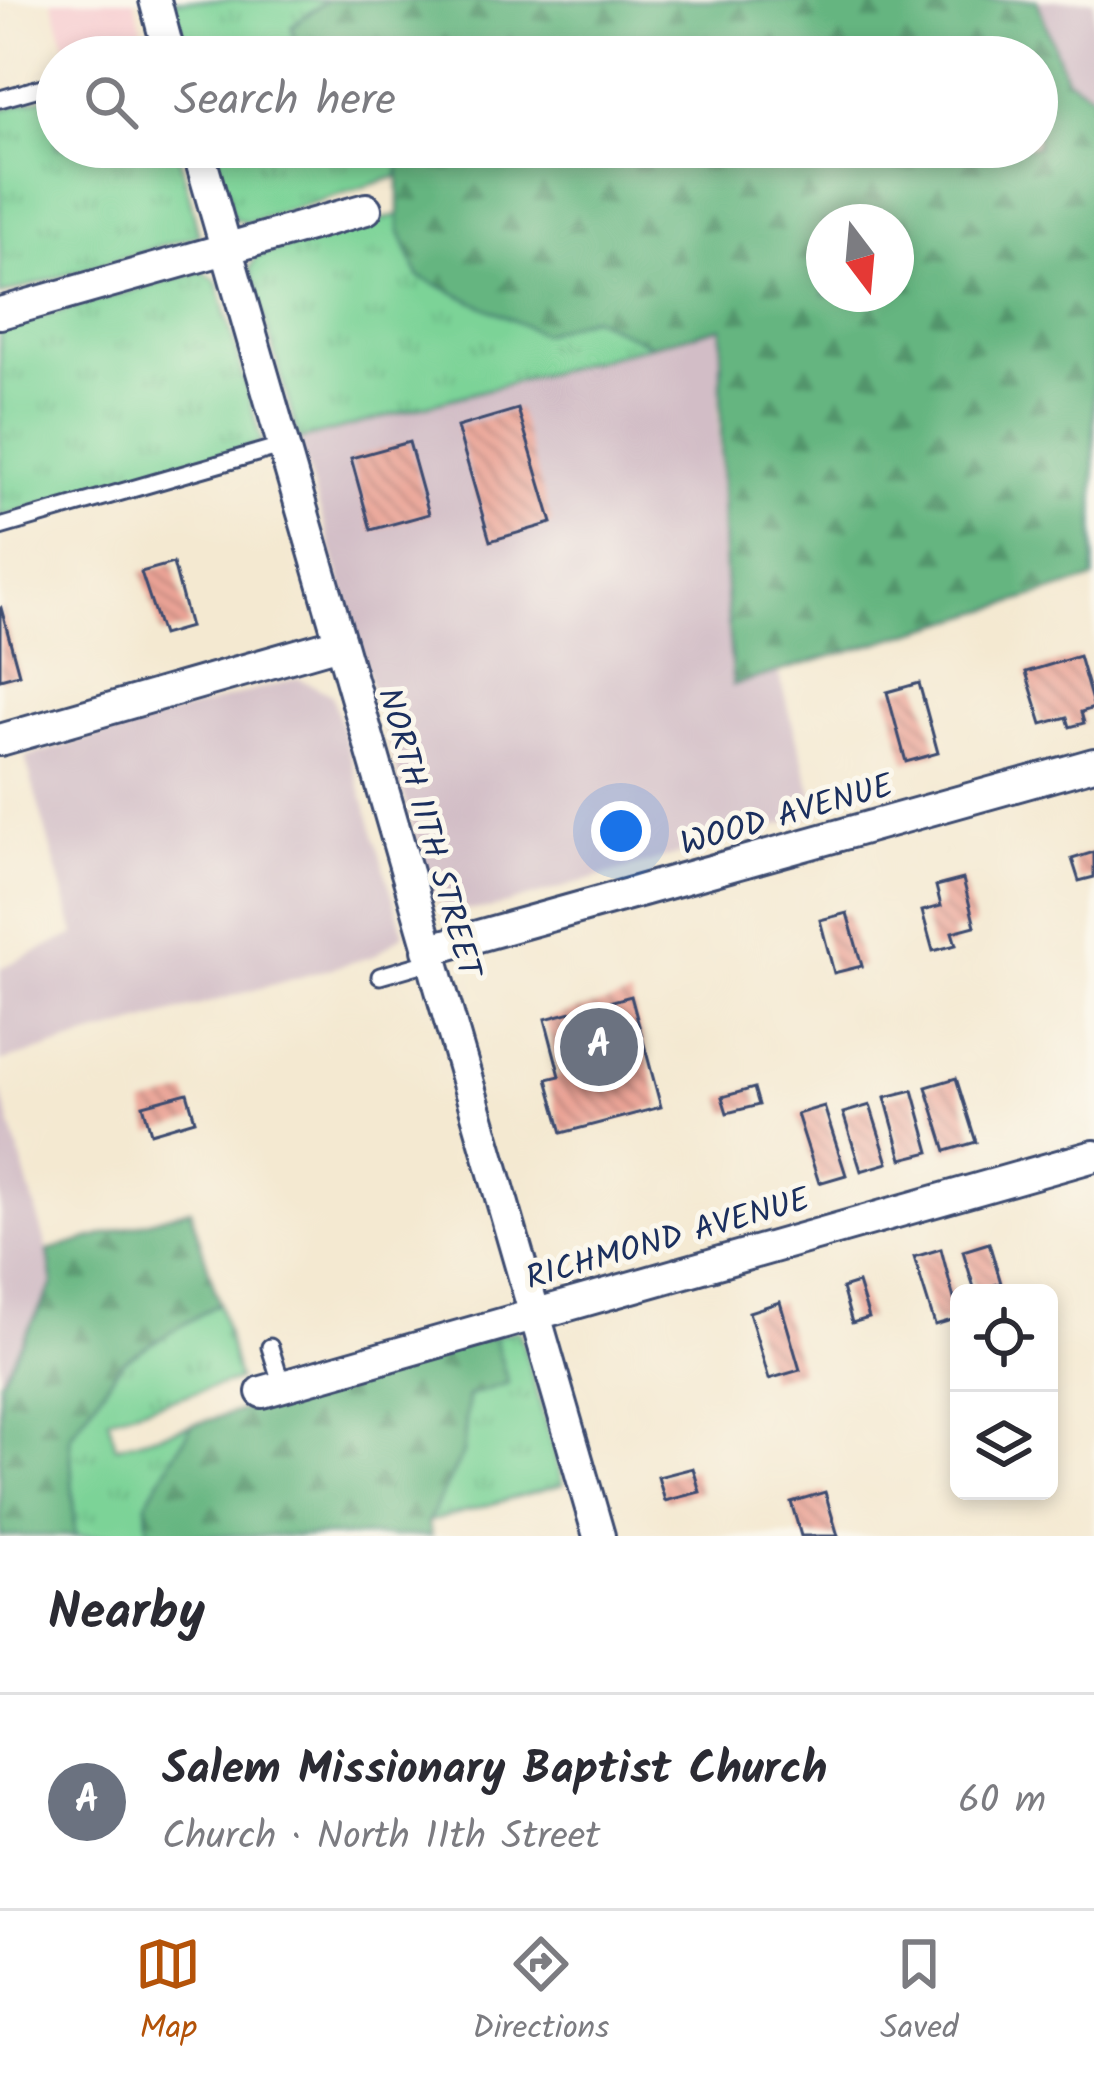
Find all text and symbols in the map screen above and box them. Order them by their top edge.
search box [36,36,1058,168]
text: Search here [174,66,396,138]
icon: search [78,69,144,135]
north arrow [806,204,914,312]
street label: NORTH 11TH STREET [361,682,495,986]
street label: WOOD AVENUE [674,761,900,872]
your location [591,801,651,861]
pin: A [560,1002,638,1092]
street label: RICHMOND AVENUE [520,1174,817,1306]
map controls [950,1284,1058,1500]
button: locate [950,1284,1058,1392]
button: layers [950,1392,1058,1500]
text: Nearby [48,1574,205,1655]
text: Salem Missionary Baptist Church [162,1735,827,1807]
text: A [75,1771,99,1833]
text: 60 m [958,1771,1046,1833]
text: Church · North 11th Street [162,1807,600,1869]
tab: Map [135,1931,201,2056]
tab: Directions [472,1931,609,2056]
tab: Saved [880,1931,959,2056]

